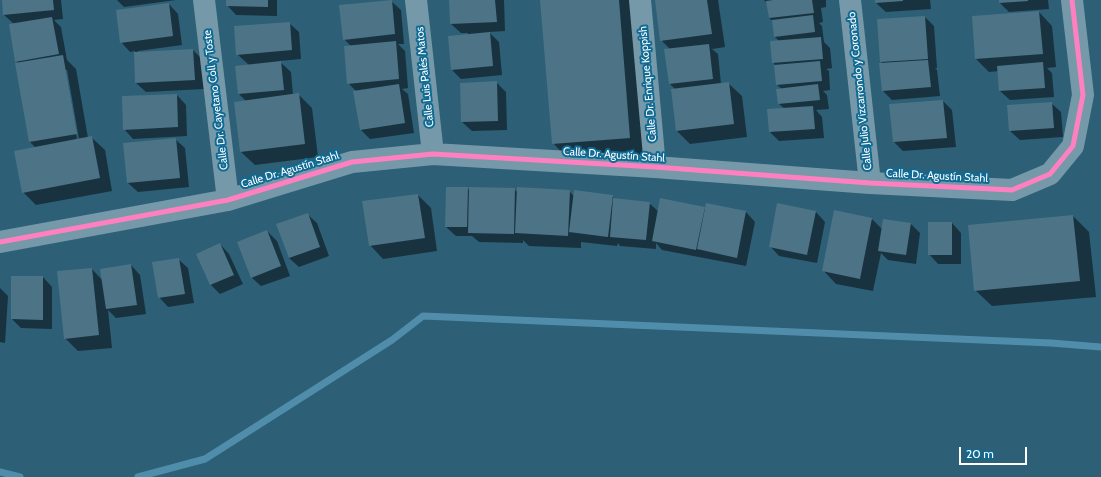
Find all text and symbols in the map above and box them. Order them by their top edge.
street label: Calle Julio Vizcarrondo y Coronado [845,11,875,171]
street label: Calle Luis Palés Matos [413,26,437,128]
street label: Calle Dr. Enrique Koppish [636,26,660,142]
street label: Calle Dr. Cayetano Coll y Toste [201,29,231,171]
street label: Calle Dr. Agustín Stahl [563,145,665,165]
street label: Calle Dr. Agustín Stahl [239,149,341,191]
street label: Calle Dr. Agustín Stahl [886,167,988,185]
scale bar [961,439,1029,465]
text: 20 m [966,446,994,461]

